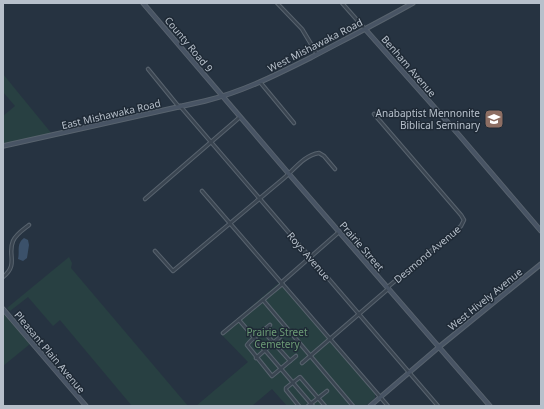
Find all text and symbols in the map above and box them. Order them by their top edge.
street label: County Road 9 [162,13,217,75]
street label: West Mishawaka Road [265,15,365,75]
street label: Benham Avenue [378,32,440,100]
street label: East Mishawaka Road [60,96,162,132]
place label: Anabaptist Mennonite Biblical Seminary [376,106,481,132]
school or university icon: Anabaptist Mennonite Biblical Seminary [483,108,505,130]
street label: Prairie Street [337,218,388,274]
street label: Desmond Avenue [391,222,464,286]
street label: Roys Avenue [284,229,334,283]
street label: West Hively Avenue [445,264,525,333]
street label: Pleasant Plain Avenue [11,308,89,396]
park label: Prairie Street Cemetery [246,325,308,351]

